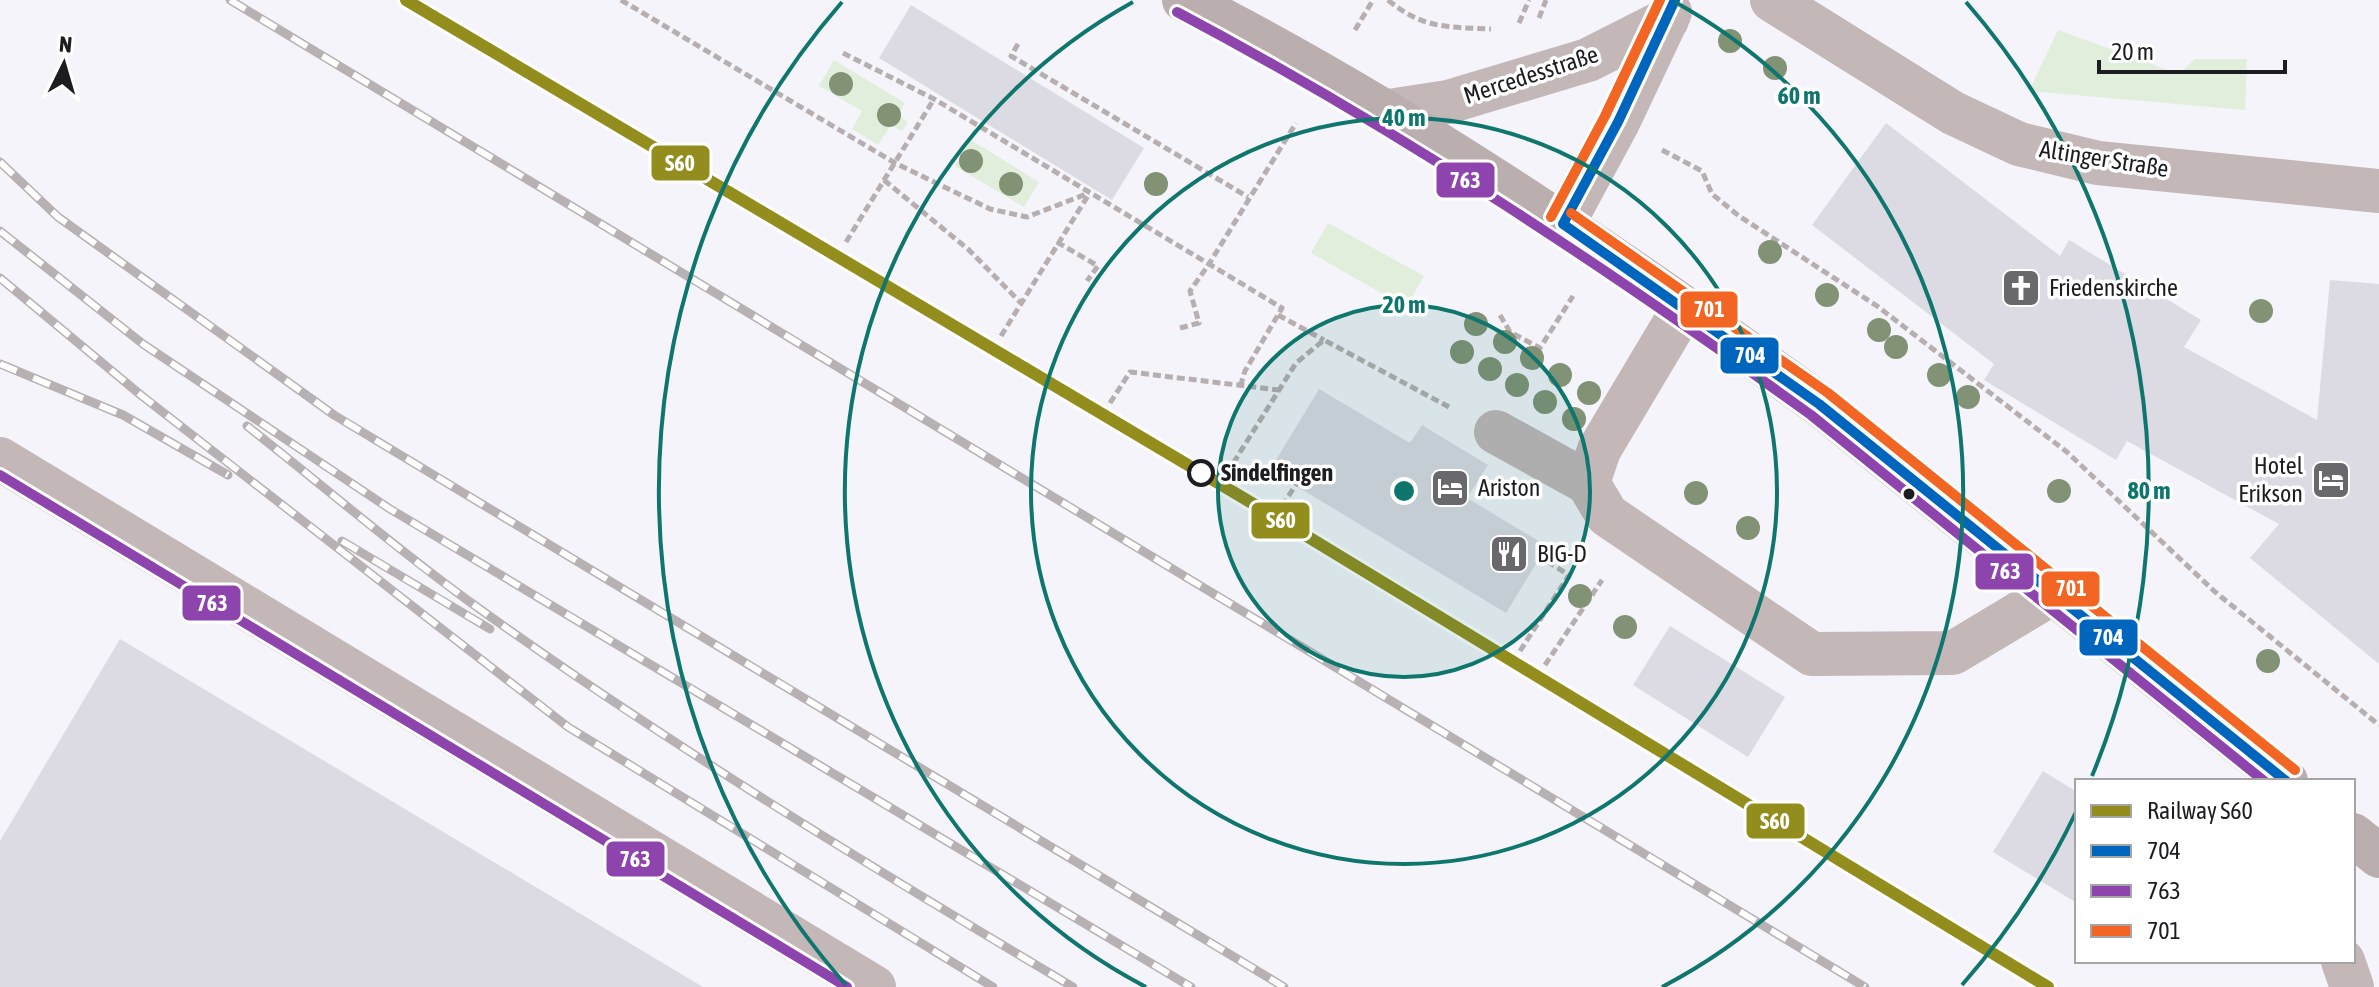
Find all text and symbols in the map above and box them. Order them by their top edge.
north arrow [24,24,104,104]
scale bar [2099,24,2285,74]
text: N [58,31,73,58]
text: 20 m [2111,38,2154,65]
street label: Mercedesstraße [1460,40,1601,109]
text: 60 m [1777,82,1821,109]
text: 40 m [1381,104,1426,131]
street label: Altinger Straße [2038,135,2171,182]
line badge: S60 [650,144,711,182]
text: S60 [665,150,695,176]
line badge: 763 [1435,161,1496,199]
text: 763 [1449,167,1481,193]
church icon: Friedenskirche [2000,267,2042,309]
place label: Friedenskirche [2049,274,2178,301]
line badge: 701 [1679,290,1739,329]
text: 20 m [1382,291,1426,318]
text: 701 [1693,296,1725,322]
line badge: 704 [1719,336,1780,375]
text: 704 [1734,342,1766,368]
place label: Hotel Erikson [2238,452,2304,507]
place label: Sindelfingen [1221,459,1333,486]
hotel icon: Hotel Erikson [2310,459,2352,501]
marker: Sindelfingen [1188,460,1214,486]
hotel icon: Ariston [1429,467,1471,509]
place label: Ariston [1478,474,1540,501]
centre of rings [1390,477,1418,505]
text: 80 m [2127,477,2171,504]
unlabelled marker [1901,486,1917,502]
line badge: S60 [1250,501,1311,540]
text: S60 [1266,507,1296,533]
restaurant icon: BIG-D [1488,533,1530,575]
place label: BIG-D [1537,540,1587,567]
line badge: 763 [1974,552,2035,591]
text: 763 [1989,558,2021,584]
line badge: 701 [2040,570,2101,608]
text: 701 [2055,575,2087,601]
line badge: 763 [181,584,242,622]
text: 763 [196,590,228,616]
line badge: 704 [2078,618,2139,657]
text: 704 [2092,624,2124,650]
legend [2075,779,2355,963]
text: Railway S60 [2147,797,2253,824]
line badge: S60 [1745,802,1806,840]
text: S60 [1760,808,1790,834]
text: 704 [2147,837,2181,864]
line badge: 763 [605,840,666,878]
text: 763 [619,846,651,872]
text: 763 [2147,877,2181,904]
text: 701 [2147,917,2181,944]

